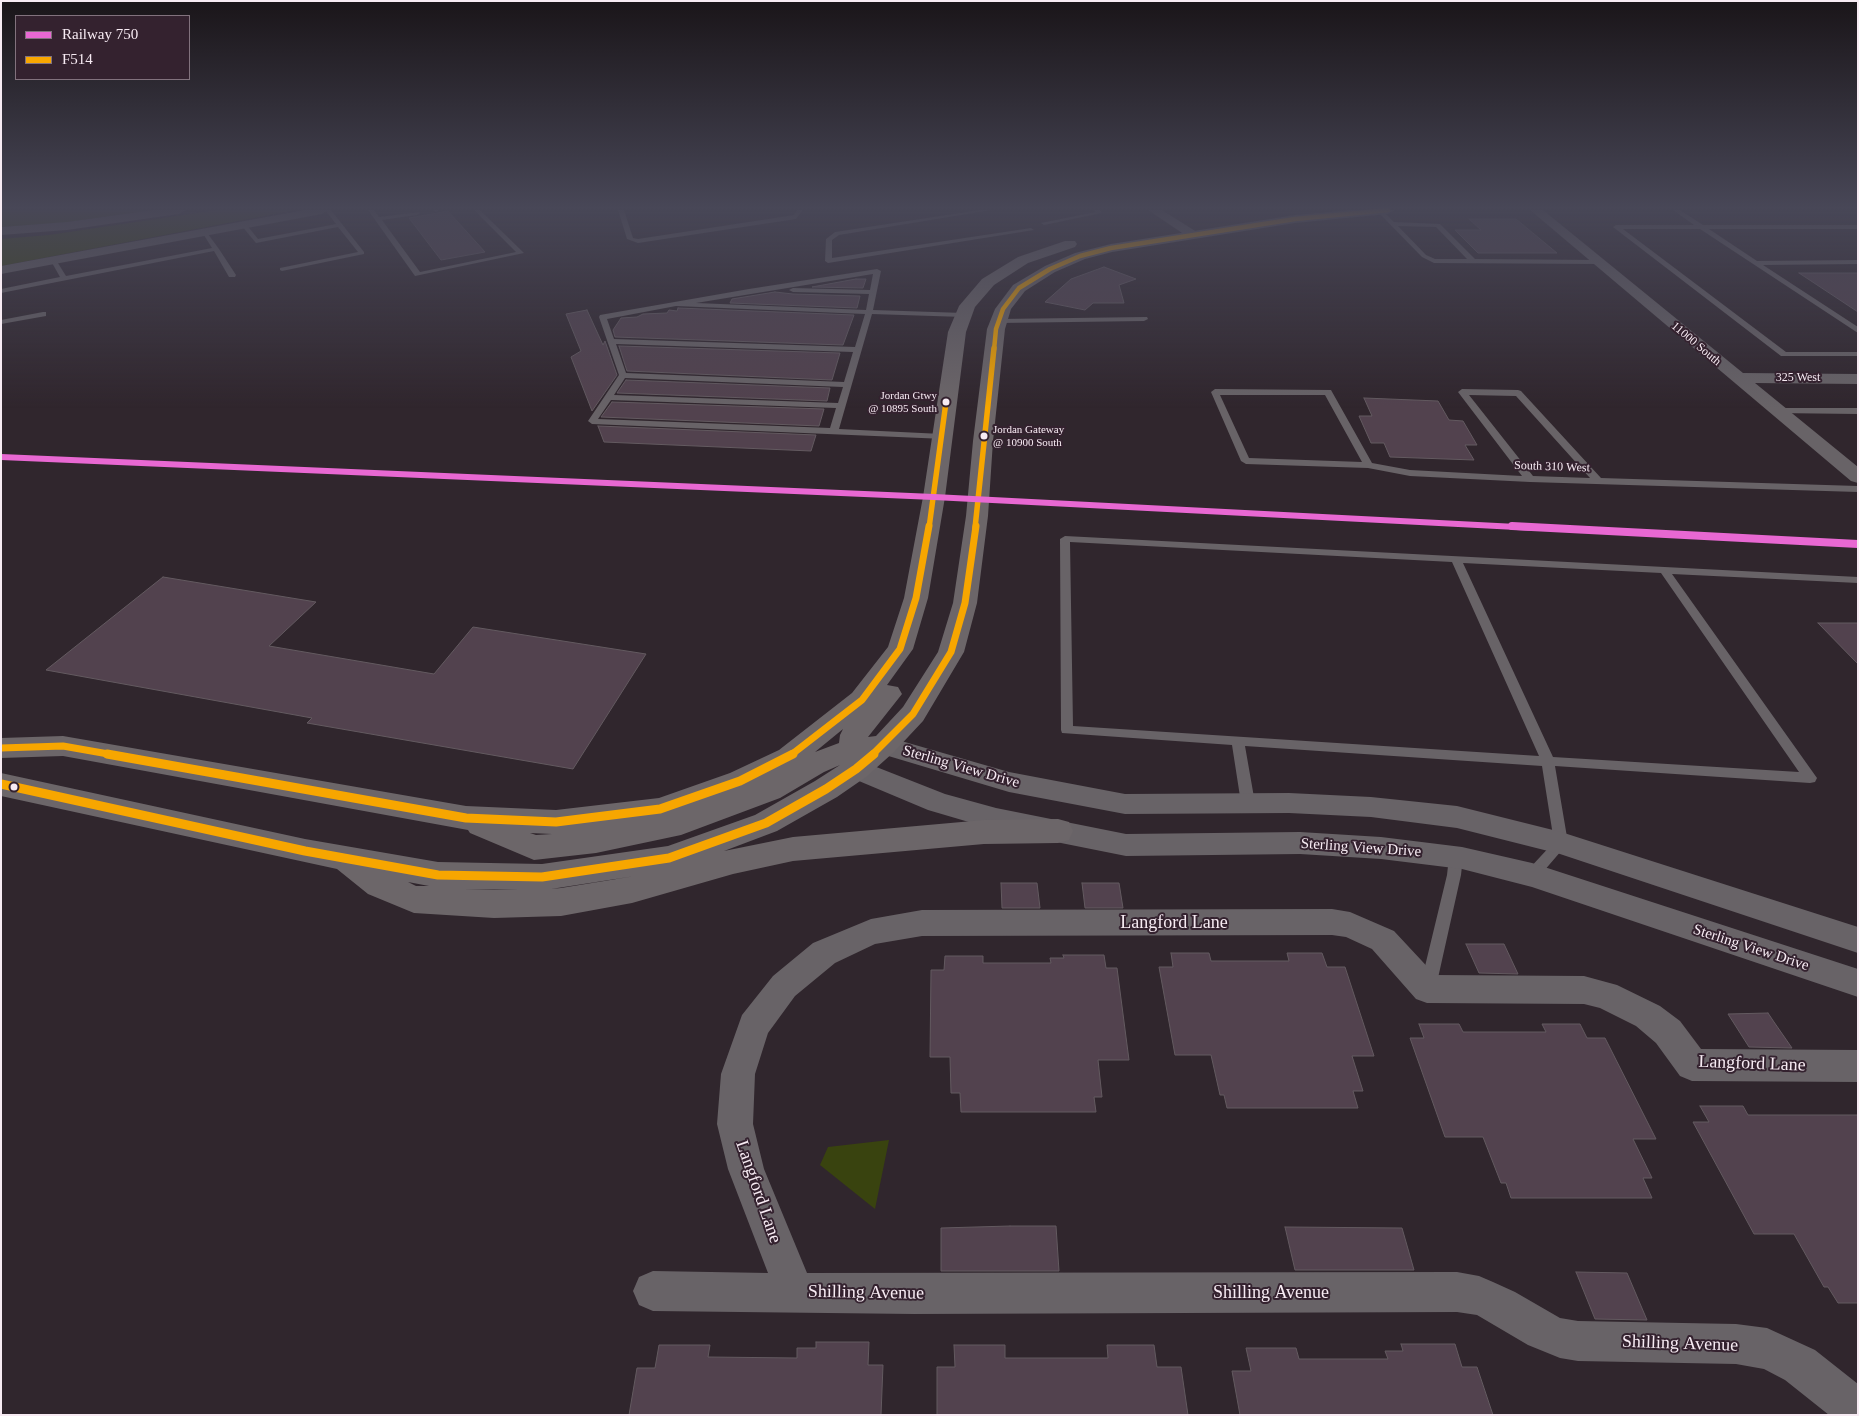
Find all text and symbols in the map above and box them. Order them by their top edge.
legend [15,15,190,80]
text: Railway 750 [62,26,138,42]
text: F514 [62,51,93,67]
street label: 11000 South [1668,319,1724,369]
street label: 325 West [1776,371,1820,385]
place label: Jordan Gtwy @ 10895 South [868,389,937,415]
marker: Jordan Gtwy @ 10895 South [941,397,951,407]
place label: Jordan Gateway @ 10900 South [993,423,1064,449]
marker: Jordan Gateway @ 10900 South [979,431,989,441]
street label: South 310 West [1514,458,1590,476]
street label: Sterling View Drive [900,742,1022,792]
unlabelled marker [9,782,19,792]
street label: Sterling View Drive [1300,835,1422,861]
street label: Langford Lane [1120,912,1228,934]
street label: Sterling View Drive [1691,921,1811,975]
street label: Langford Lane [1698,1051,1806,1077]
street label: Langford Lane [730,1138,786,1246]
street label: Shilling Avenue [808,1281,924,1305]
street label: Shilling Avenue [1213,1282,1329,1304]
street label: Shilling Avenue [1622,1331,1738,1357]

